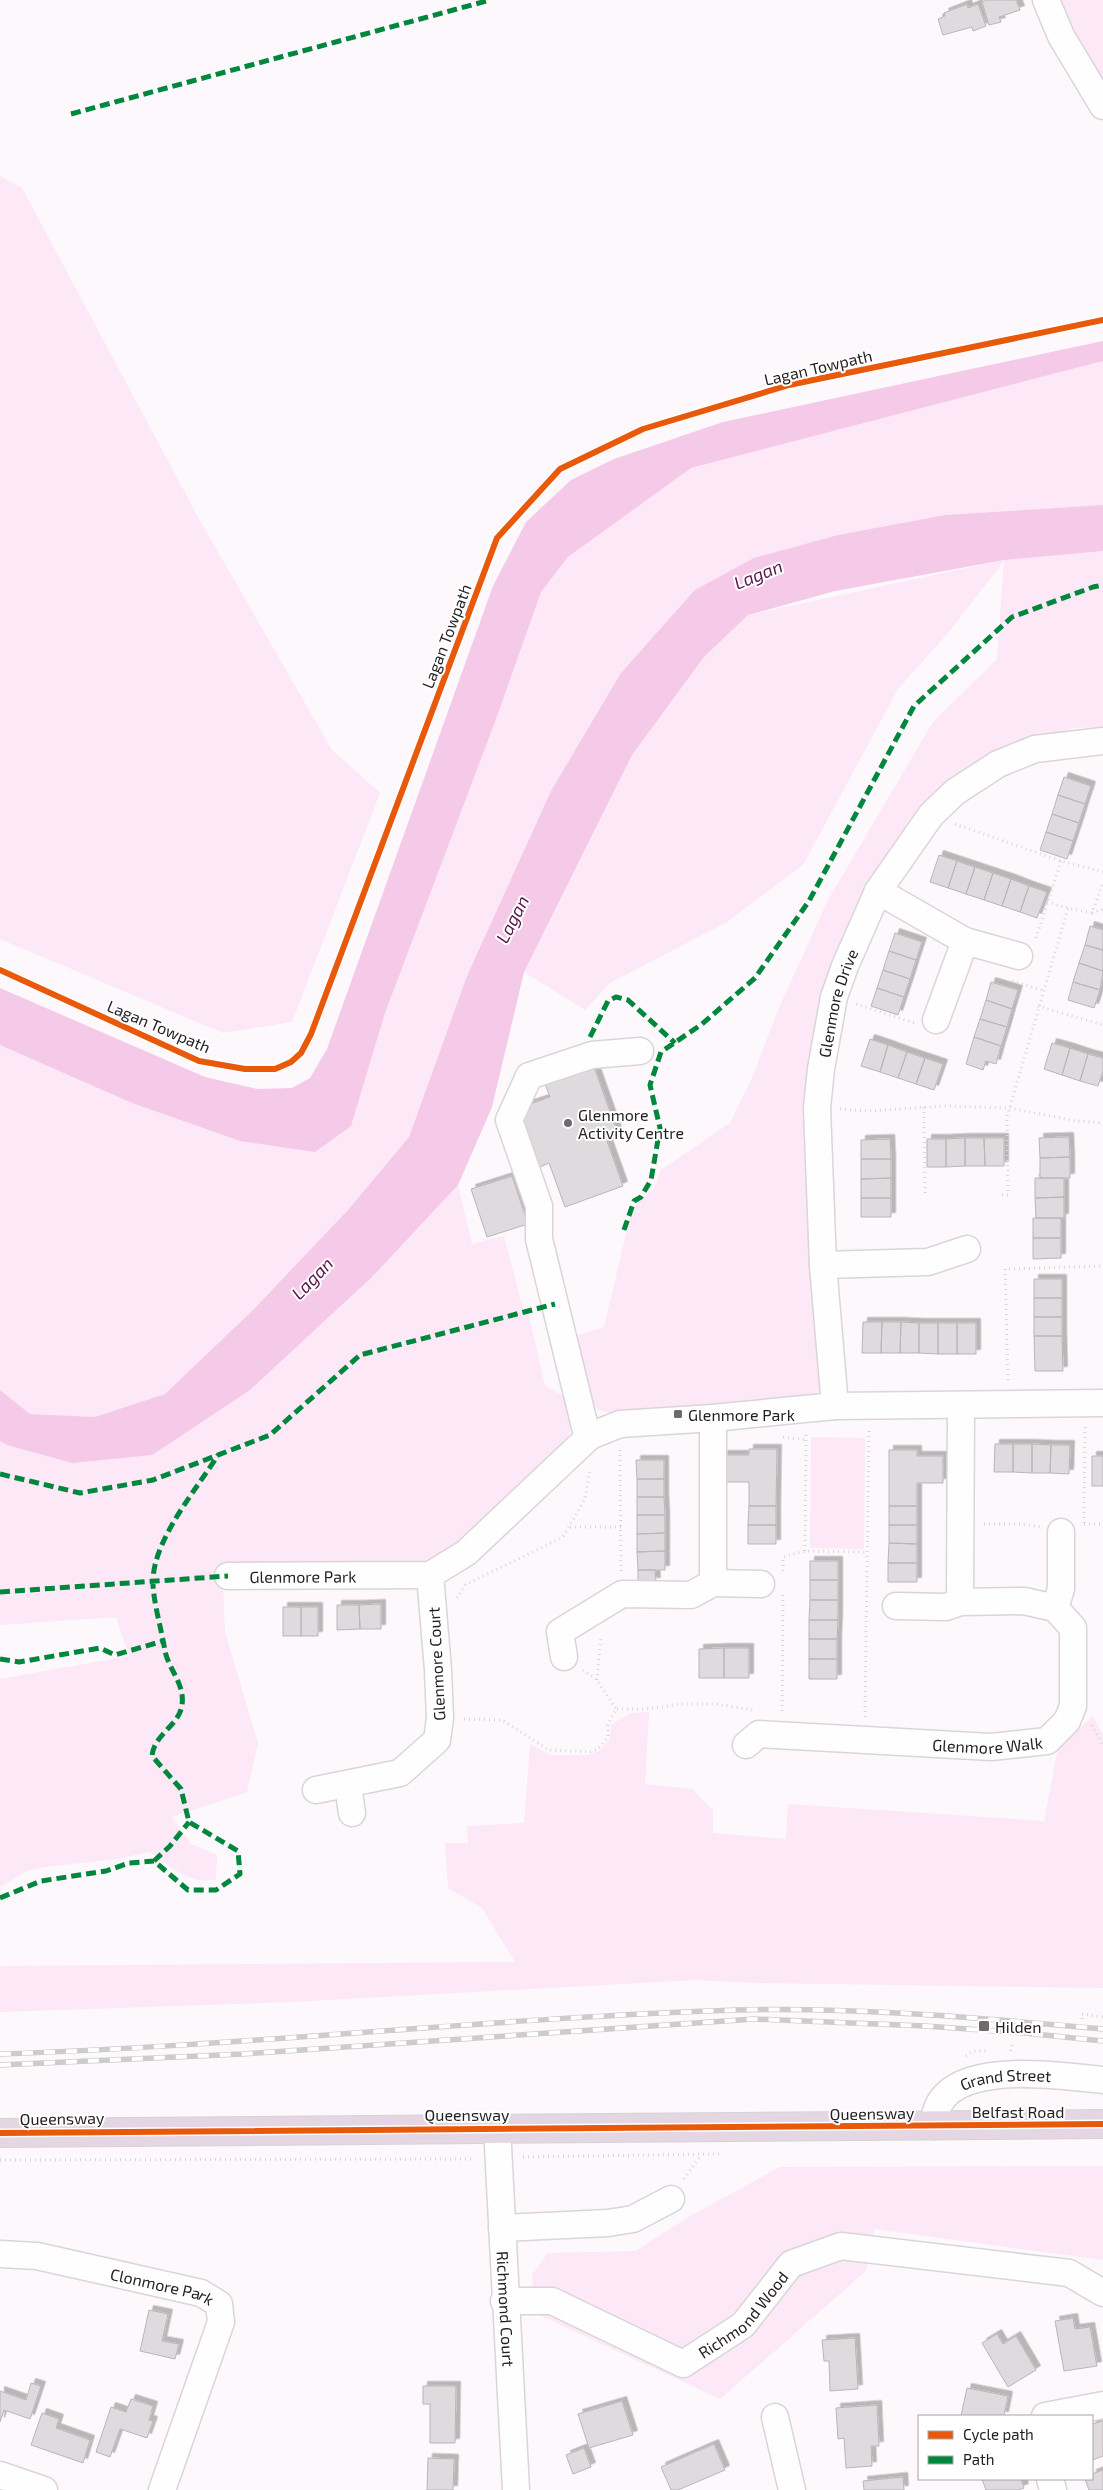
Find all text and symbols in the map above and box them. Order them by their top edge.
street label: Lagan Towpath [762,345,874,389]
water label: Lagan [730,554,786,594]
street label: Lagan Towpath [417,581,475,691]
water label: Lagan [491,892,533,946]
street label: Glenmore Drive [814,945,861,1059]
street label: Lagan Towpath [105,996,213,1056]
place label: Glenmore Activity Centre [578,1105,684,1142]
marker: Glenmore Activity Centre [562,1117,574,1129]
water label: Lagan [287,1252,337,1304]
place label: Glenmore Park [688,1405,795,1424]
marker: Glenmore Park [672,1408,684,1420]
street label: Glenmore Park [249,1566,357,1585]
street label: Glenmore Court [424,1607,448,1721]
street label: Glenmore Walk [932,1732,1044,1757]
place label: Hilden [995,2017,1041,2036]
marker: Hilden [977,2019,991,2033]
street label: Grand Street [957,2065,1052,2093]
street label: Belfast Road [972,2102,1064,2121]
street label: Queensway [829,2103,915,2124]
street label: Queensway [425,2105,510,2125]
street label: Queensway [19,2108,105,2129]
street label: Richmond Court [494,2250,519,2367]
street label: Clonmore Park [109,2263,218,2308]
street label: Richmond Wood [694,2267,791,2361]
legend [918,2415,1093,2480]
text: Cycle path [963,2425,1034,2443]
text: Path [963,2450,994,2468]

